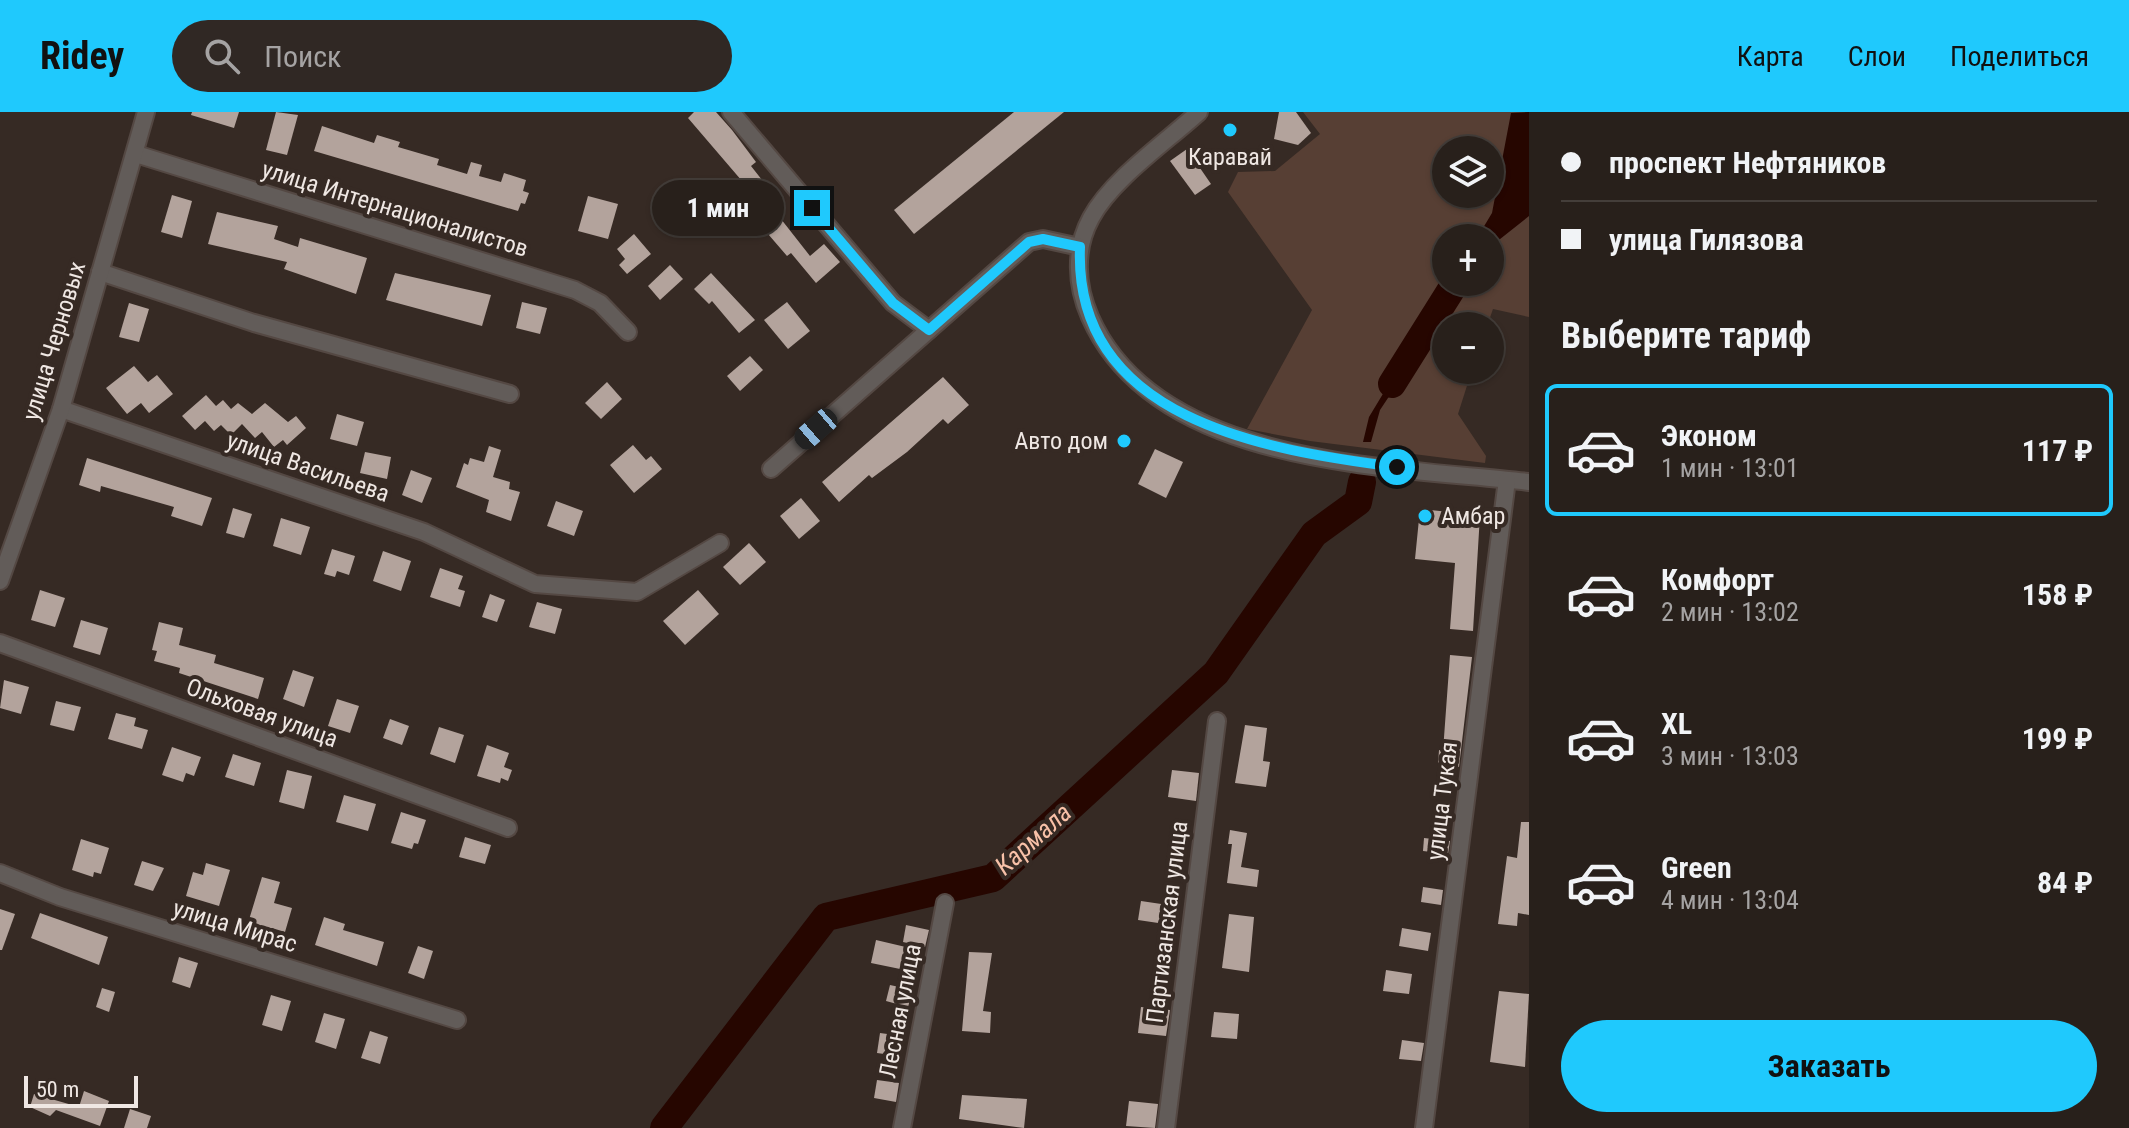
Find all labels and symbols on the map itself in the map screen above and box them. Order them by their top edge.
marker: Каравай [1221,121,1239,139]
place label: Каравай [1188,143,1272,171]
street label: улица Интернационалистов [259,155,531,263]
callout: 1 мин [652,180,784,236]
route end [794,190,830,226]
street label: улица Черновых [17,258,91,424]
car [790,404,842,454]
street label: улица Васильева [223,426,393,508]
place label: Авто дом [1015,427,1108,455]
marker: Авто дом [1115,432,1133,450]
route start [1379,449,1415,485]
place label: Амбар [1441,502,1505,530]
marker: Амбар [1416,507,1434,525]
street label: Ольховая улица [182,673,342,753]
street label: улица Тукая [1421,740,1463,862]
water label: Кармала [989,797,1077,881]
street label: Партизанская улица [1141,819,1193,1025]
street label: улица Мирас [170,894,300,958]
street label: Лесная улица [873,942,927,1080]
scale bar [24,1072,138,1108]

